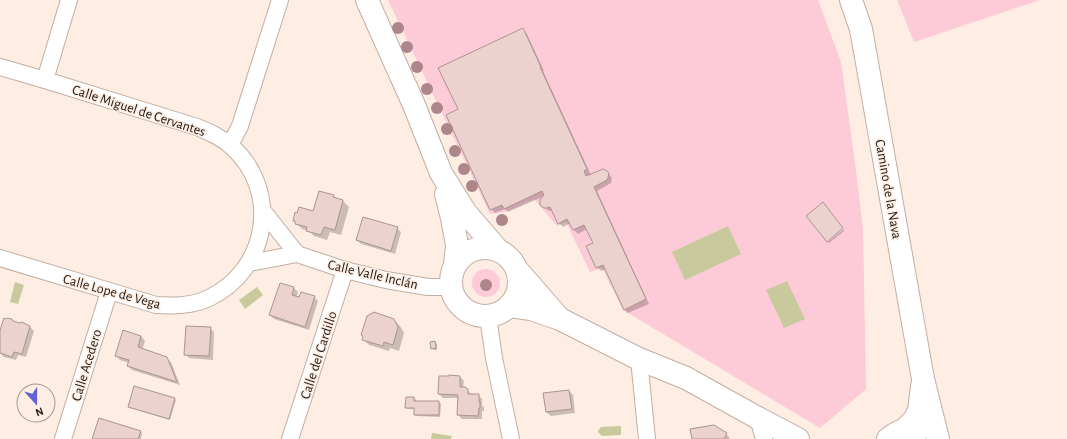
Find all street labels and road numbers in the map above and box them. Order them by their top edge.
street label: Calle Miguel de Cervantes [70,83,207,139]
street label: Camino de la Nava [872,138,904,240]
street label: Calle Valle Inclán [326,258,419,292]
street label: Calle Lope de Vega [61,272,163,312]
street label: Calle del Cardillo [298,310,340,401]
street label: Calle Acedero [69,328,105,403]

